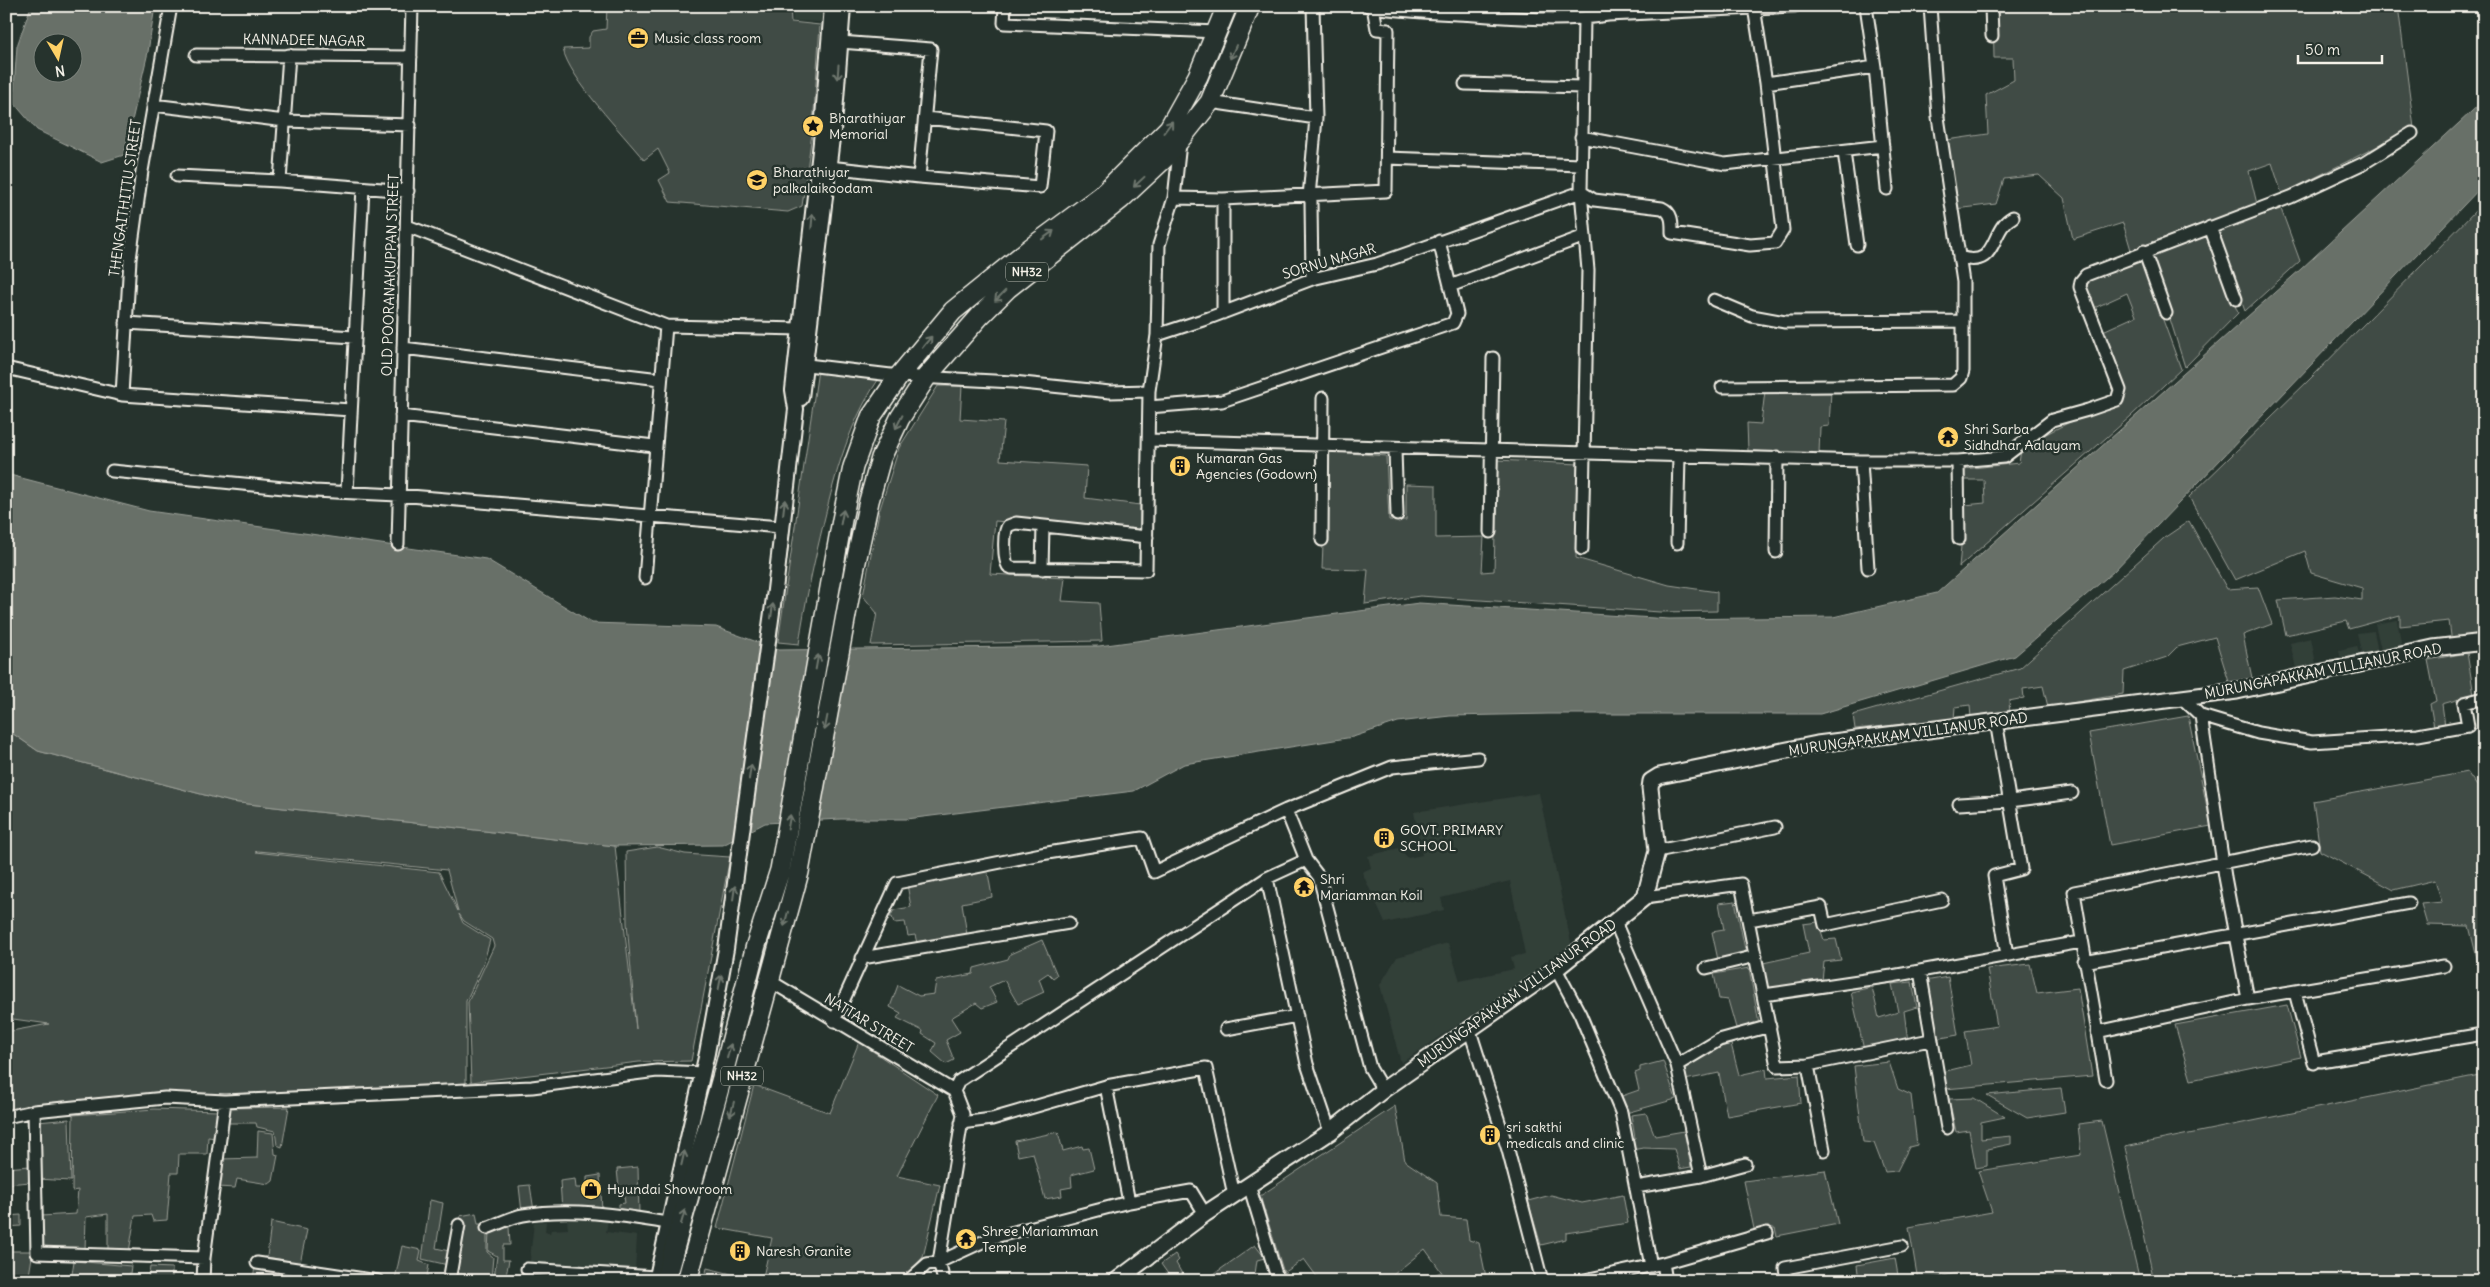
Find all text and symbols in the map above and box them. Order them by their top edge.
office icon: Music class room [626,26,650,50]
place label: Music class room [654,29,761,47]
street label: KANNADEE NAGAR [243,30,365,50]
north arrow [32,32,82,82]
scale bar [2298,32,2381,64]
text: 50 m [2305,40,2340,59]
one-way arrow [1227,44,1237,59]
text: N [54,61,66,80]
one-way arrow [833,64,842,80]
place label: Bharathiyar Memorial [829,109,906,143]
place icon: Bharathiyar Memorial [801,114,825,138]
street label: THENGAITHITTU STREET [105,118,145,278]
one-way arrow [1163,120,1173,134]
place label: Bharathiyar palkalaikoodam [773,163,873,197]
school or university icon: Bharathiyar palkalaikoodam [745,168,769,192]
street label: OLD POORANAKUPPAN STREET [377,173,403,377]
one-way arrow [1133,176,1146,188]
one-way arrow [807,213,817,229]
one-way arrow [1041,230,1055,240]
street label: SORNU NAGAR [1280,239,1378,283]
road number: NH32 [1006,262,1048,282]
one-way arrow [994,290,1006,302]
one-way arrow [921,336,932,349]
one-way arrow [894,414,903,429]
place label: Shri Sarba Sidhdhar Aalayam [1964,420,2081,454]
temple icon: Shri Sarba Sidhdhar Aalayam [1936,425,1960,449]
place label: Kumaran Gas Agencies (Godown) [1196,449,1317,483]
building icon: Kumaran Gas Agencies (Godown) [1168,454,1192,478]
one-way arrow [779,499,789,515]
one-way arrow [838,509,848,525]
one-way arrow [767,603,777,619]
street label: MURUNGAPAKKAM VILLIANUR ROAD [2203,639,2443,703]
one-way arrow [813,654,823,670]
street label: MURUNGAPAKKAM VILLIANUR ROAD [1787,708,2029,760]
one-way arrow [821,714,831,730]
one-way arrow [746,764,756,780]
one-way arrow [784,814,794,830]
place label: GOVT. PRIMARY SCHOOL [1400,821,1503,855]
building icon: GOVT. PRIMARY SCHOOL [1372,826,1396,850]
place label: Shri Mariamman Koil [1320,870,1423,904]
temple icon: Shri Mariamman Koil [1292,875,1316,899]
one-way arrow [729,886,739,902]
one-way arrow [781,911,790,927]
street label: MURUNGAPAKKAM VILLIANUR ROAD [1414,915,1620,1071]
one-way arrow [715,974,725,990]
street label: NATTAR STREET [821,989,917,1057]
one-way arrow [725,1043,735,1059]
road number: NH32 [721,1066,763,1086]
one-way arrow [727,1101,736,1117]
place label: sri sakthi medicals and clinic [1506,1118,1624,1152]
building icon: sri sakthi medicals and clinic [1478,1123,1502,1147]
one-way arrow [679,1151,688,1167]
shop icon: Hyundai Showroom [579,1177,603,1201]
place label: Hyundai Showroom [607,1180,732,1198]
one-way arrow [679,1210,689,1226]
place label: Shree Mariamman Temple [982,1222,1098,1256]
temple icon: Shree Mariamman Temple [954,1227,978,1251]
building icon: Naresh Granite [728,1239,752,1263]
place label: Naresh Granite [756,1242,851,1260]

